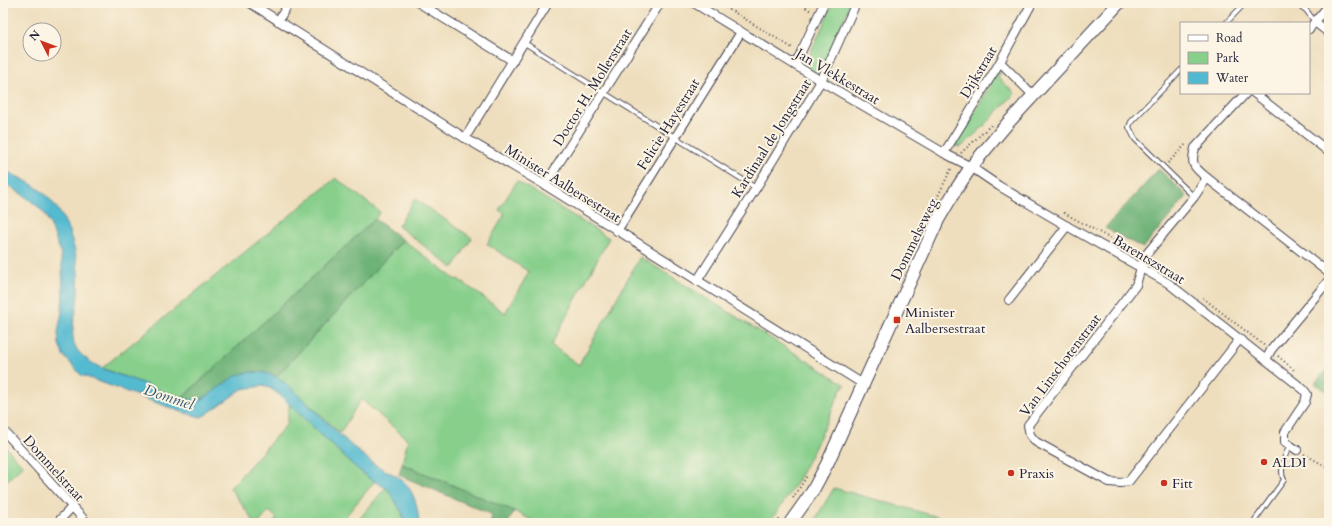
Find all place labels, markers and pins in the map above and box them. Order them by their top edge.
place label: Minister Aalbersestraat [905,303,986,338]
marker: Minister Aalbersestraat [892,315,902,325]
place label: ALDI [1272,453,1307,472]
marker: ALDI [1259,457,1269,467]
place label: Praxis [1019,464,1054,483]
marker: Praxis [1006,468,1016,478]
place label: Fitt [1172,474,1193,493]
marker: Fitt [1159,478,1169,488]

